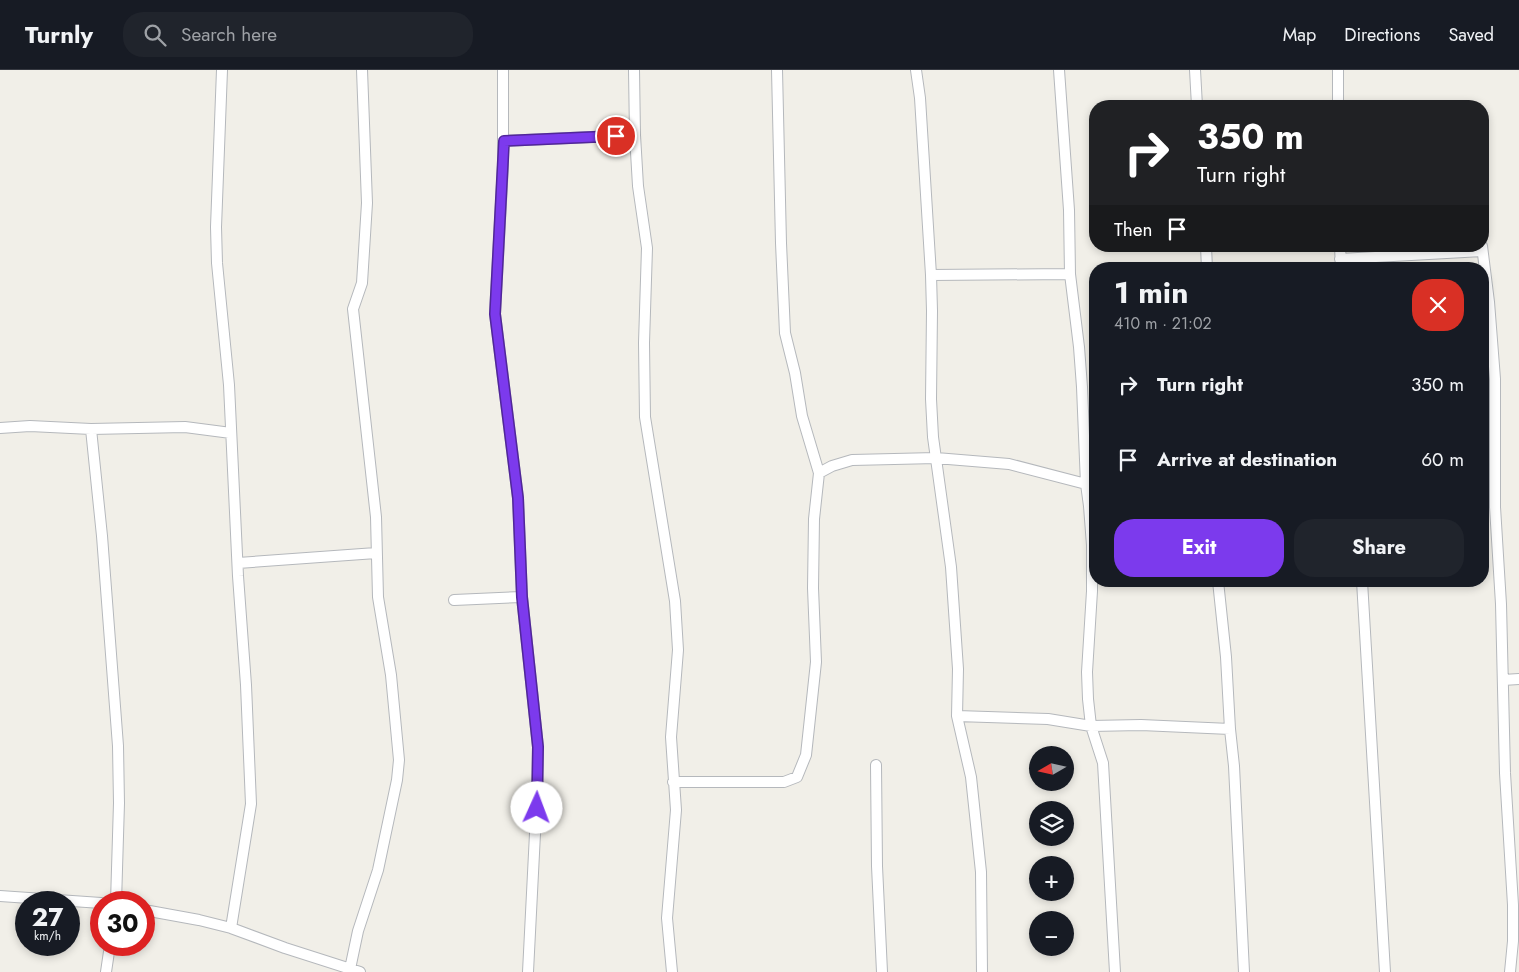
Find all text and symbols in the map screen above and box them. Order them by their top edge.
search box [123,12,473,57]
text: Turnly [25,17,93,52]
icon: search [141,21,169,49]
text: Search here [181,21,277,48]
text: Map [1283,22,1316,48]
text: Directions [1344,22,1420,48]
text: Saved [1448,22,1494,48]
text: 350 m [1197,112,1304,162]
pin [595,115,637,157]
icon: right [1114,120,1179,185]
icon: arrive [602,122,630,150]
text: Turn right [1197,158,1285,190]
icon: arrive [1163,215,1191,243]
text: Then [1114,216,1153,243]
text: 1 min [1114,271,1188,314]
button: close [1412,279,1464,331]
text: 410 m · 21:02 [1114,312,1212,335]
icon: right [1114,371,1142,399]
text: Turn right [1157,371,1243,398]
text: 350 m [1411,371,1464,398]
icon: arrive [1114,446,1142,474]
text: Arrive at destination [1157,446,1337,473]
text: 60 m [1421,446,1464,473]
button: Exit [1114,519,1284,577]
button: Share [1294,519,1464,577]
north arrow [1029,746,1074,791]
map controls [1029,746,1074,956]
position arrow [510,781,562,833]
button: layers [1029,801,1074,846]
button: + [1029,856,1074,901]
speed limit sign: 30 [90,891,155,956]
text: 27 [32,899,63,935]
button: − [1029,911,1074,956]
text: km/h [34,927,61,945]

